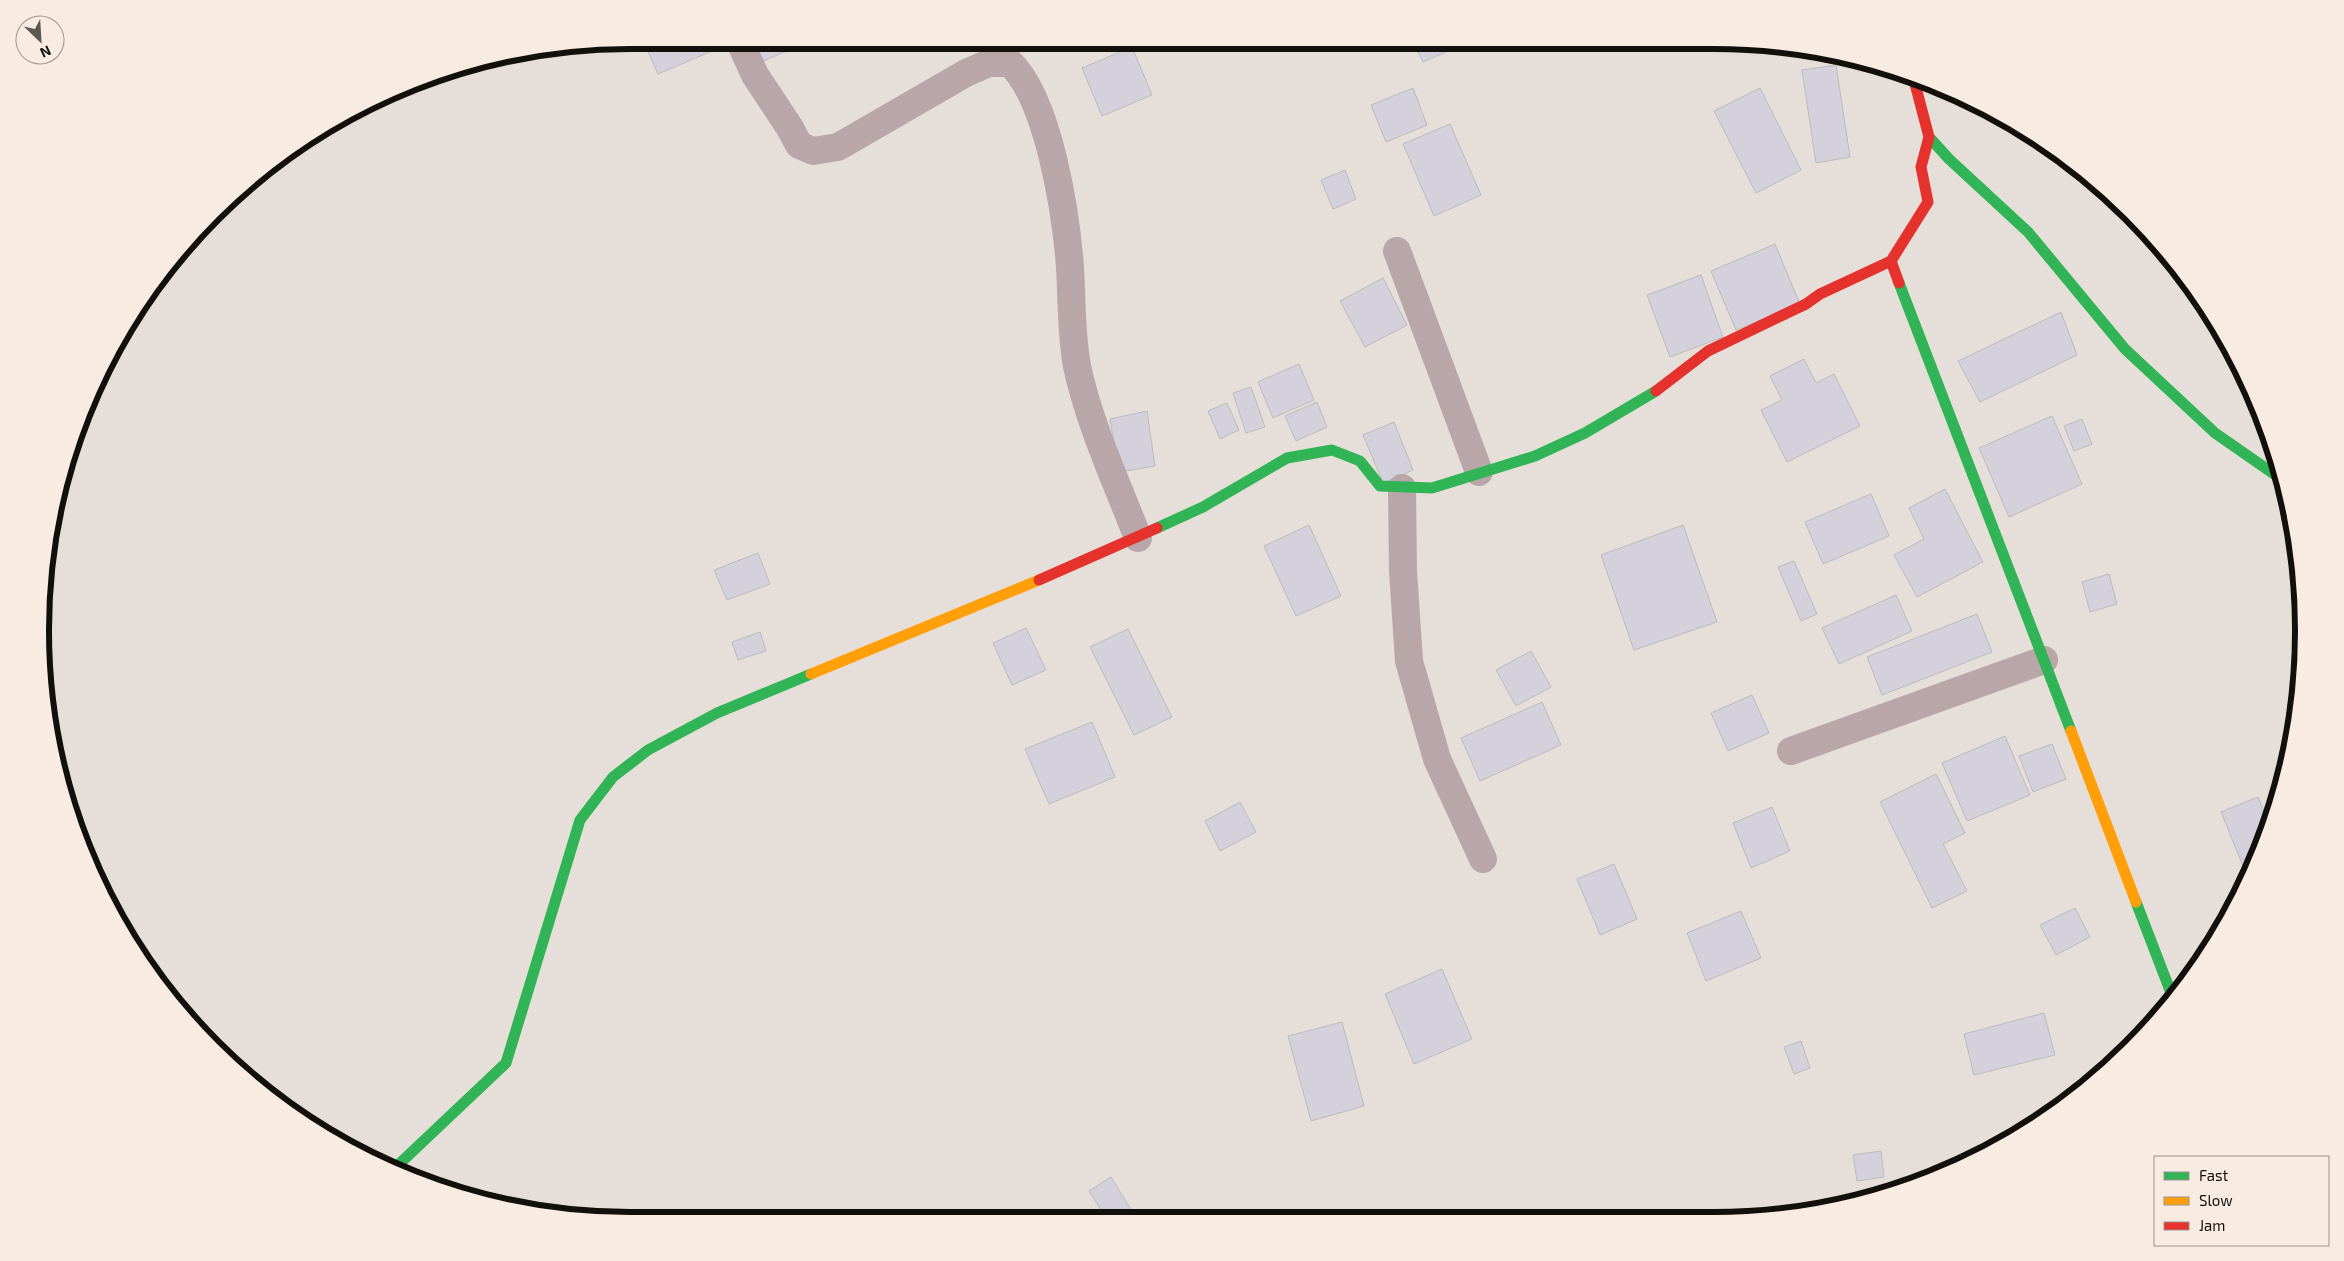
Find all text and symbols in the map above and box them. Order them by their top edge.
north arrow [15,15,65,65]
text: N [38,42,54,62]
legend [2154,1156,2329,1246]
text: Fast [2199,1166,2229,1184]
text: Slow [2199,1191,2233,1209]
text: Jam [2199,1216,2225,1234]

